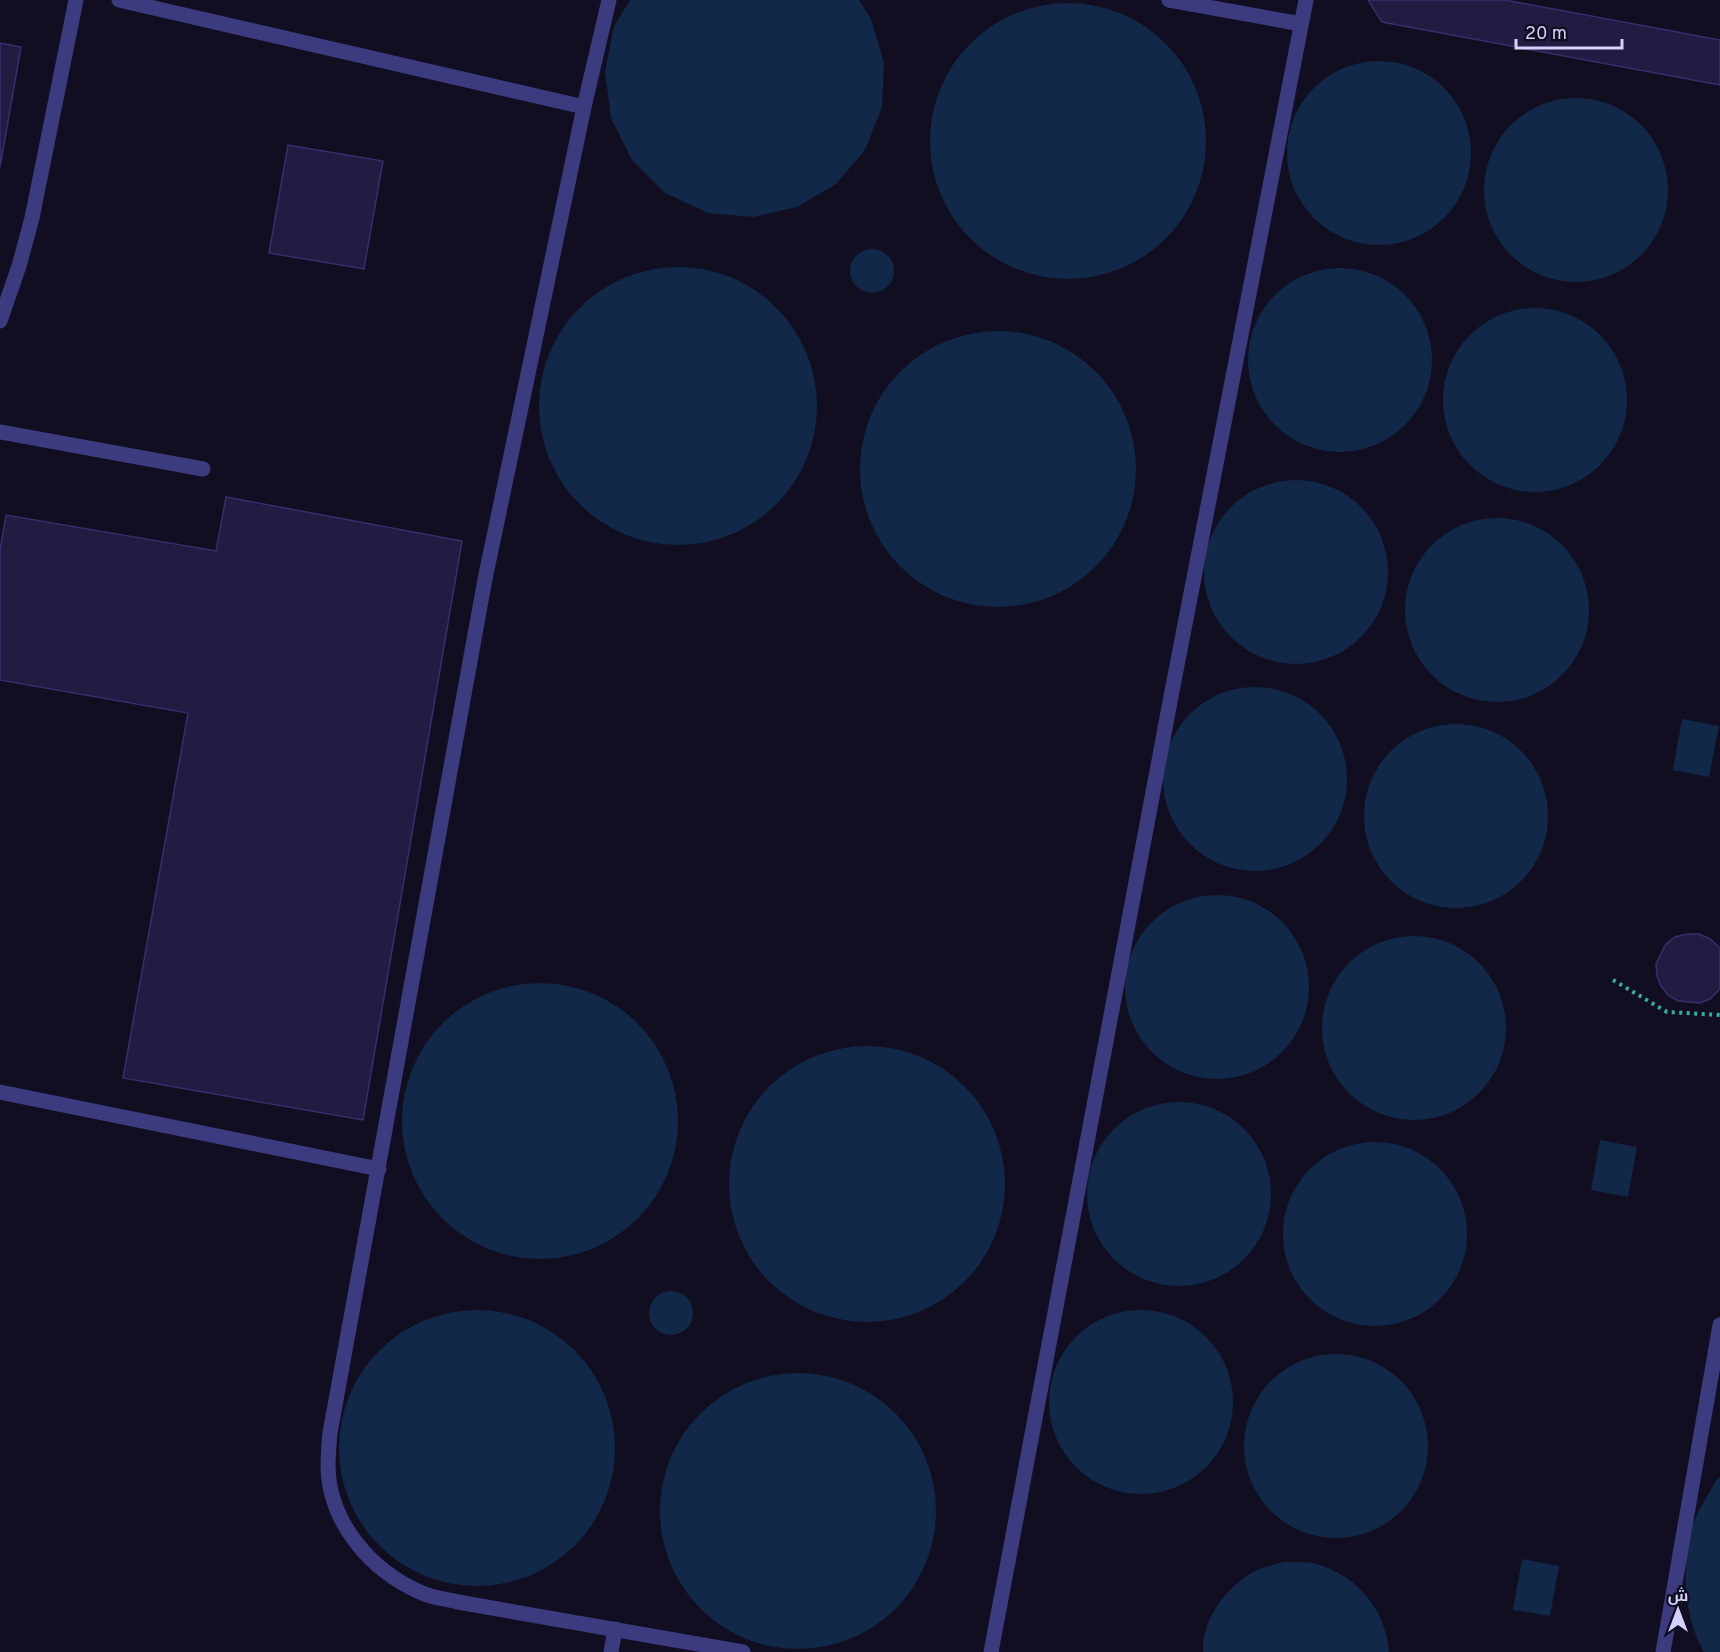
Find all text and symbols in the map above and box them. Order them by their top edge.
scale bar [1516,12,1622,50]
text: 20 m [1525,23,1567,46]
north arrow [1648,1580,1708,1640]
text: ش [1668,1587,1688,1607]

